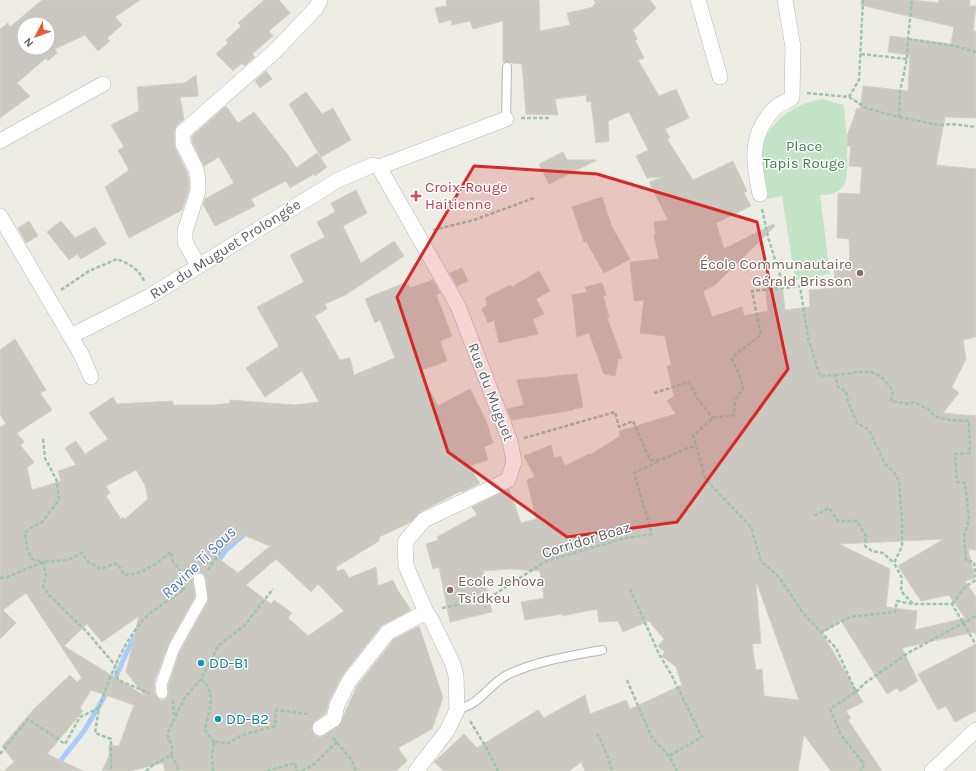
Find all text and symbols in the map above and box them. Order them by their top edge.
north arrow [16,16,56,56]
text: N [21,35,36,49]
park label: Place Tapis Rouge [763,137,845,172]
place label: Croix-Rouge Haitienne [425,178,508,213]
marker: Croix-Rouge Haitienne [410,190,422,202]
street label: Rue du Muguet Prolongée [146,195,304,303]
place label: École Communautaire Gérald Brisson [700,255,852,290]
marker: École Communautaire Gérald Brisson [855,268,865,278]
street label: Rue du Muguet [464,340,518,444]
street label: Corridor Boaz [540,518,632,562]
water label: Ravine Ti Sous [157,522,240,602]
place label: Ecole Jehova Tsidkeu [458,572,545,607]
marker: Ecole Jehova Tsidkeu [445,585,455,595]
place label: DD-B1 [209,654,248,672]
marker: DD-B1 [196,658,206,668]
place label: DD-B2 [226,710,269,728]
marker: DD-B2 [213,714,223,724]

